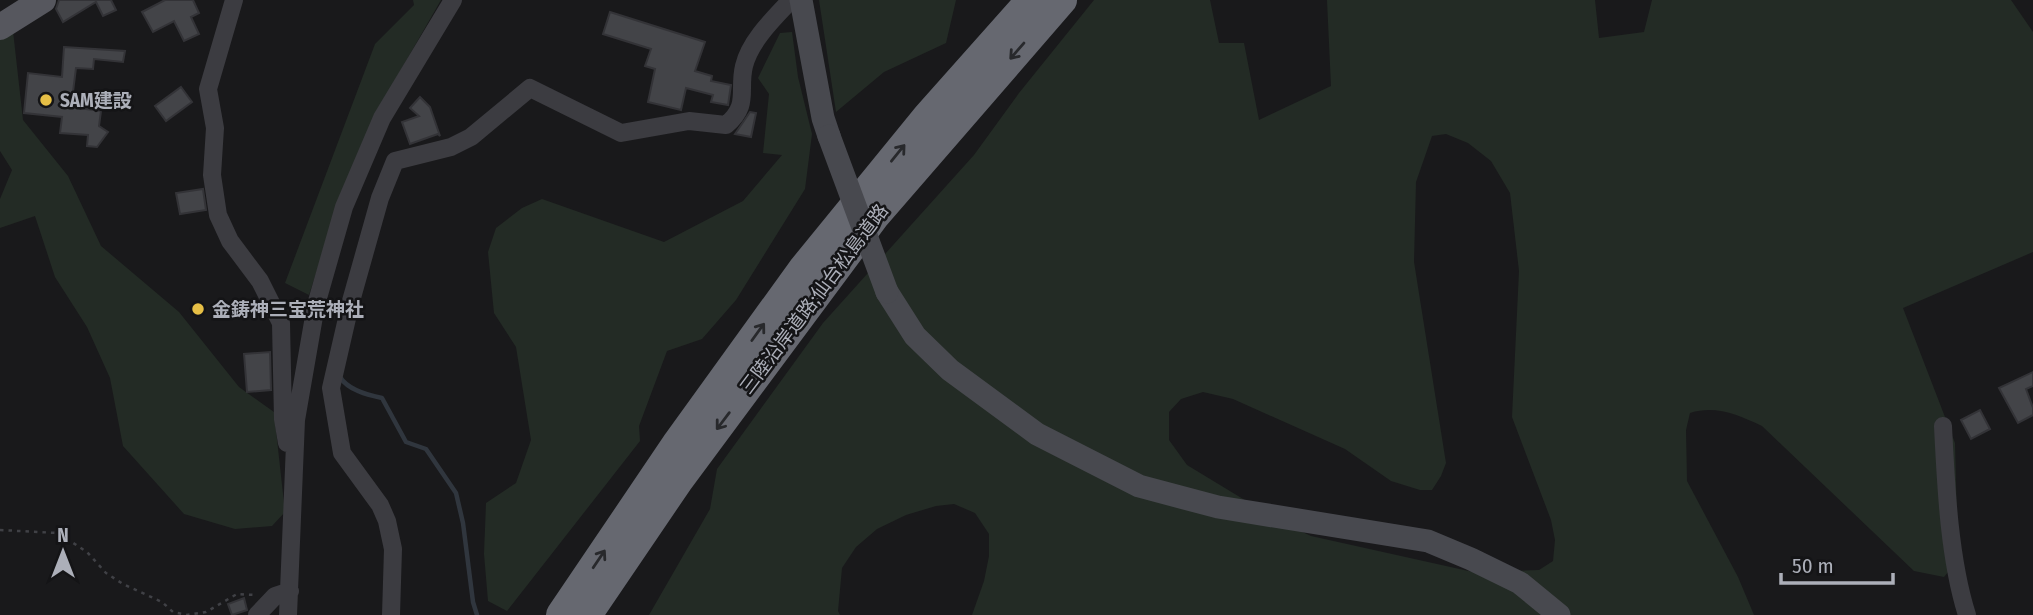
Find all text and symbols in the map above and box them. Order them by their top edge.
one-way arrow [1009,42,1025,60]
place label: SAM建設 [60,89,132,112]
marker: SAM建設 [38,92,54,108]
one-way arrow [890,144,905,162]
street label: 三陸沿岸道路;仙台松島道路 [735,199,893,399]
place label: 金鋳神三宝荒神社 [212,298,364,321]
marker: 金鋳神三宝荒神社 [190,301,206,317]
one-way arrow [750,323,765,342]
one-way arrow [716,411,730,430]
north arrow [28,517,98,587]
text: N [57,524,69,547]
scale bar [1781,542,1893,586]
one-way arrow [592,549,606,569]
text: 50 m [1792,553,1834,579]

